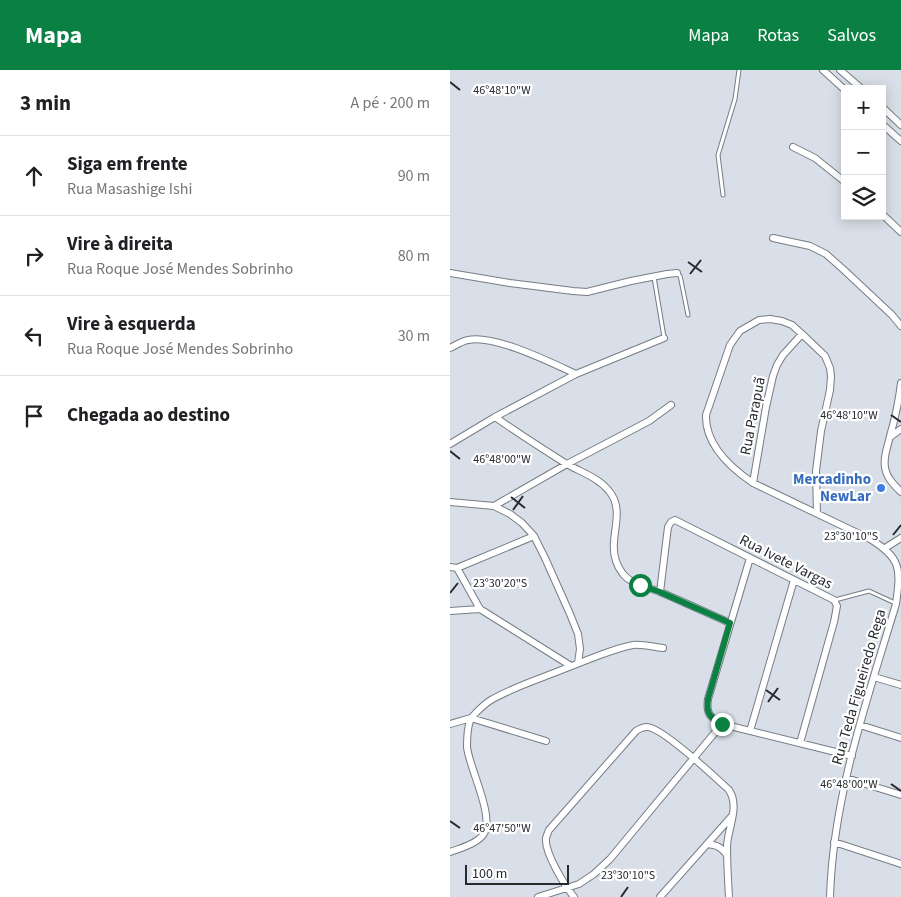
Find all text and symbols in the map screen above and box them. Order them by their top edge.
text: Mapa [25,18,82,53]
text: Mapa [688,23,729,48]
text: Rotas [757,23,799,48]
text: Salvos [827,23,876,48]
text: 46°48'10"W [473,82,531,99]
map controls [841,85,886,220]
button: + [841,85,886,130]
text: 3 min [20,88,71,118]
text: A pé · 200 m [351,92,430,114]
button: − [841,130,886,175]
text: Siga em frente [67,151,188,178]
icon: ahead [20,162,48,190]
text: 90 m [398,165,430,187]
button: layers [841,175,886,220]
text: Rua Masashige Ishi [67,178,192,200]
text: Vire à direita [67,231,173,258]
icon: right [20,242,48,270]
text: 80 m [398,245,430,267]
text: Rua Roque José Mendes Sobrinho [67,258,293,280]
text: Vire à esquerda [67,311,196,338]
icon: left [20,322,48,350]
text: 30 m [398,325,430,347]
text: Rua Roque José Mendes Sobrinho [67,338,293,360]
street label: Rua Parapuã [735,375,771,457]
icon: arrive [20,402,48,430]
text: Chegada ao destino [67,402,230,429]
text: 46°48'10"W [820,407,878,424]
text: 46°48'00"W [473,451,531,468]
place label: Mercadinho NewLar [793,469,871,507]
marker: Mercadinho NewLar [875,482,887,494]
text: 23°30'10"S [824,528,878,545]
street label: Rua Ivete Vargas [736,530,836,594]
route start [629,574,652,597]
text: 23°30'20"S [473,575,527,592]
street label: Rua Teda Figueiredo Rega [827,607,891,767]
route end [711,713,734,736]
text: 46°48'00"W [820,776,878,793]
text: 46°47'50"W [473,820,531,837]
scale bar [465,862,569,885]
text: 100 m [472,864,507,884]
text: 23°30'10"S [601,867,655,884]

